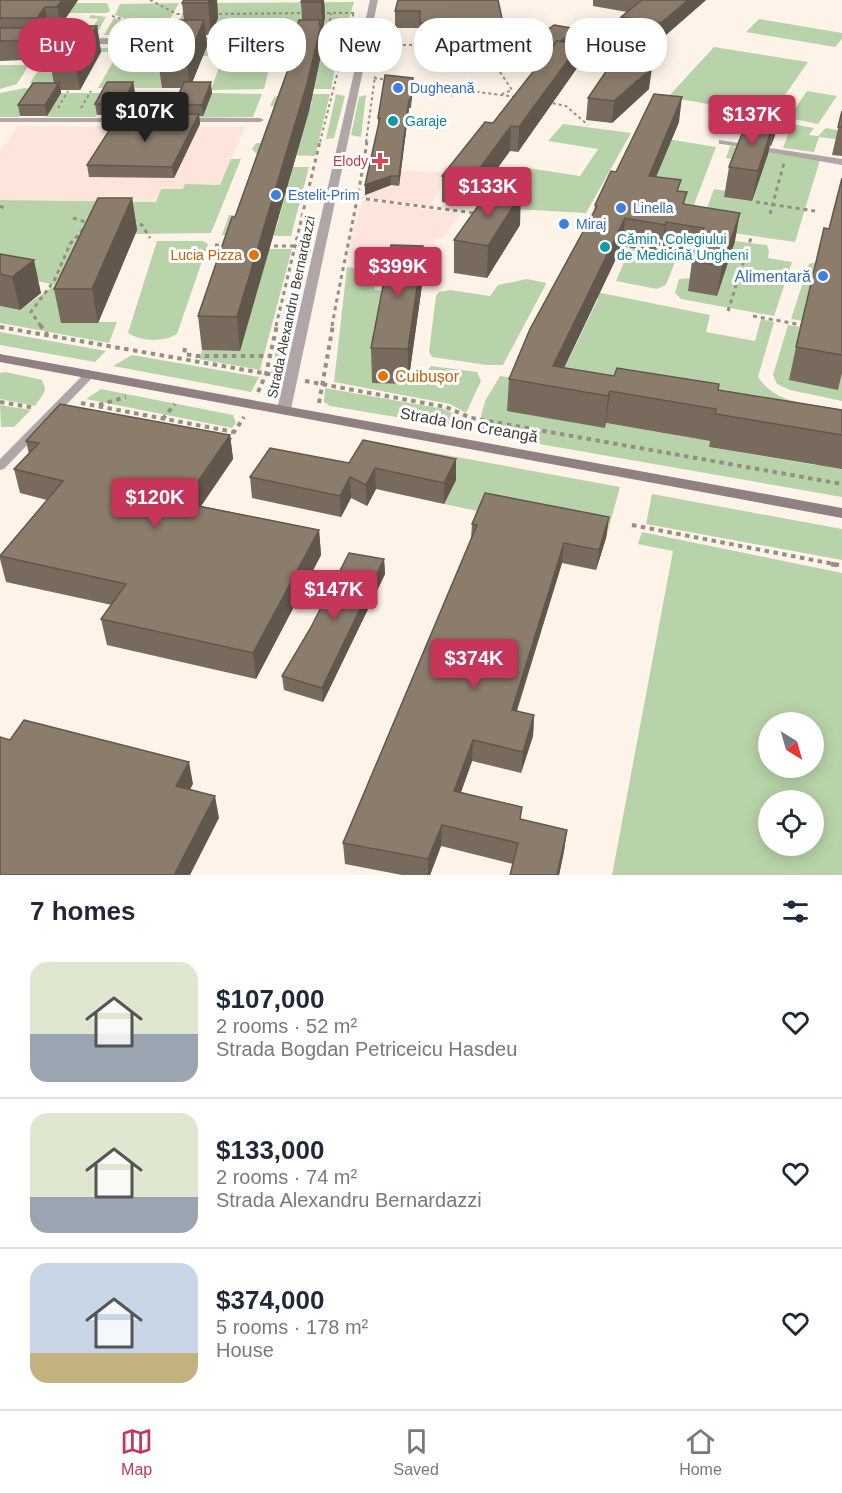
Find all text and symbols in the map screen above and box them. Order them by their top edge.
chip: Buy [18,18,96,72]
chip: Rent [108,18,195,72]
chip: Filters [207,18,306,72]
chip: New [318,18,402,72]
chip: Apartment [414,18,553,72]
chip: House [565,18,667,72]
place label: Dugheană [410,80,475,96]
marker: Dugheană [391,81,405,95]
pin: $107K [103,92,187,143]
pin: $137K [710,95,794,146]
text: $107K [116,100,174,122]
text: $137K [723,103,781,125]
place label: Garaje [405,113,447,129]
marker: Garaje [386,114,400,128]
place label: Elody [333,153,368,169]
marker: Elody [373,154,387,168]
pin: $133K [446,167,530,218]
text: $133K [459,175,517,197]
place label: Estelit-Prim [288,187,360,203]
marker: Estelit-Prim [269,188,283,202]
place label: Linella [633,200,674,216]
marker: Linella [614,201,628,215]
street label: Strada Alexandru Bernardazzi [264,214,318,400]
place label: Miraj [576,216,606,232]
marker: Miraj [557,217,571,231]
place label: Cămin, Colegiului de Medicină Ungheni [617,231,749,263]
marker: Cămin, Colegiului de Medicină Ungheni [598,240,612,254]
place label: Lucia Pizza [170,247,242,263]
pin: $399K [356,247,440,298]
marker: Lucia Pizza [247,248,261,262]
text: $399K [369,255,427,277]
place label: Alimentară [735,268,811,285]
marker: Alimentară [816,269,830,283]
place label: Cuibușor [395,368,460,385]
marker: Cuibușor [376,369,390,383]
street label: Strada Ion Creangă [399,405,539,446]
pin: $120K [113,478,197,529]
text: $120K [126,486,184,508]
pin: $147K [292,570,376,621]
text: $147K [305,578,363,600]
pin: $374K [432,639,516,690]
text: $374K [445,647,503,669]
north arrow [758,712,824,778]
map controls [758,712,824,856]
button: locate [758,790,824,856]
icon: filters [779,895,812,928]
text: 7 homes [30,896,136,926]
text: $107,000 [216,984,324,1014]
icon: home [78,986,150,1058]
icon: heart [779,1006,812,1039]
text: 2 rooms · 52 m² [216,1015,357,1037]
text: Strada Bogdan Petriceicu Hasdeu [216,1038,517,1060]
text: $133,000 [216,1135,324,1165]
icon: home [78,1137,150,1209]
icon: heart [779,1157,812,1190]
text: 2 rooms · 74 m² [216,1166,357,1188]
text: Strada Alexandru Bernardazzi [216,1189,482,1211]
text: $374,000 [216,1285,324,1315]
icon: home [78,1287,150,1359]
icon: heart [779,1307,812,1340]
text: 5 rooms · 178 m² [216,1316,368,1338]
text: House [216,1339,274,1361]
tab: Map [120,1425,153,1479]
tab: Saved [393,1425,439,1479]
tab: Home [679,1425,722,1479]

